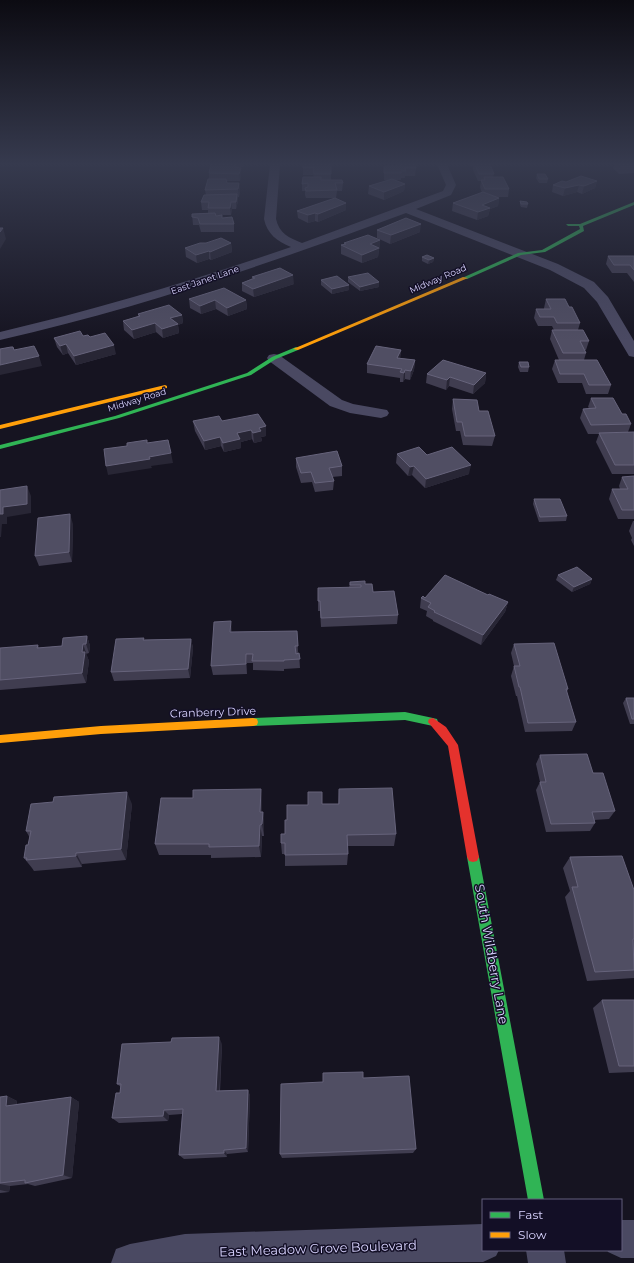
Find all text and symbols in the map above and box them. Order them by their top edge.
street label: Midway Road [408,262,468,295]
street label: East Janet Lane [169,263,241,296]
street label: Midway Road [106,385,168,414]
street label: Cranberry Drive [170,703,257,720]
street label: South Wildberry Lane [472,883,512,1025]
legend [482,1199,622,1251]
text: Fast [518,1207,543,1222]
text: Slow [518,1227,547,1242]
street label: East Meadow Grove Boulevard [219,1237,417,1259]

